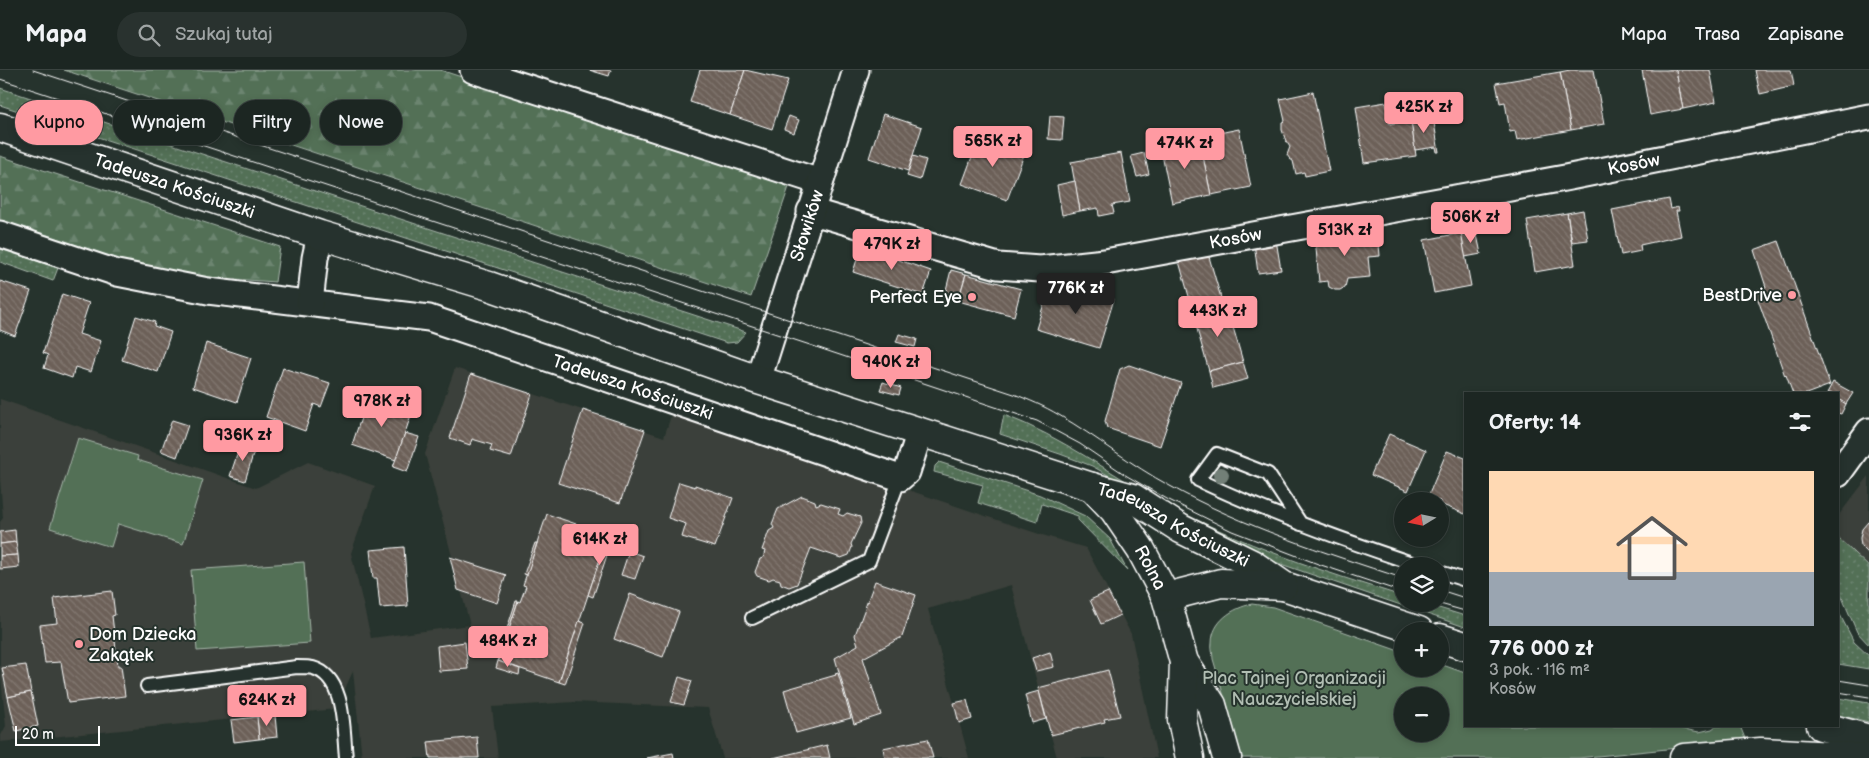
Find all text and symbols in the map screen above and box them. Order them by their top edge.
search box [117,12,467,57]
text: Mapa [25,20,87,49]
icon: search [135,21,163,49]
text: Szukaj tutaj [175,23,272,46]
text: Mapa [1620,24,1667,45]
text: Trasa [1695,24,1740,45]
text: Zapisane [1768,24,1844,45]
pin: 425K zł [1378,92,1470,134]
text: 425K zł [1395,98,1453,117]
chip: Kupno [15,100,103,145]
chip: Wynajem [113,100,224,145]
chip: Filtry [234,100,310,145]
chip: Nowe [320,100,402,145]
pin: 565K zł [947,126,1039,168]
pin: 474K zł [1139,128,1231,170]
text: 565K zł [964,132,1022,151]
text: 474K zł [1157,134,1213,153]
street label: Tadeusza Kościuszki [91,149,257,223]
street label: Kosów [1606,149,1662,180]
street label: Słowików [786,187,828,264]
pin: 506K zł [1425,202,1517,244]
text: 506K zł [1442,208,1500,227]
pin: 513K zł [1299,214,1391,257]
text: 513K zł [1318,221,1372,240]
street label: Kosów [1208,224,1263,254]
pin: 479K zł [846,228,938,271]
text: 479K zł [864,235,920,254]
pin: 776K zł [1030,272,1122,315]
text: 776K zł [1048,279,1104,298]
place label: BestDrive [1702,285,1782,306]
place label: Perfect Eye [869,287,962,308]
marker: BestDrive [1786,289,1798,301]
marker: Perfect Eye [966,291,978,303]
pin: 443K zł [1172,296,1264,338]
text: 443K zł [1189,302,1247,321]
pin: 940K zł [845,346,937,389]
street label: Tadeusza Kościuszki [549,351,716,425]
text: 940K zł [862,353,920,372]
pin: 978K zł [336,386,428,428]
text: 978K zł [353,392,411,411]
icon: filters [1786,408,1814,436]
text: Oferty: 14 [1489,410,1581,435]
pin: 936K zł [197,420,289,462]
text: 936K zł [214,426,272,445]
street label: Tadeusza Kościuszki [1095,479,1253,572]
north arrow [1394,492,1449,548]
map controls [1394,492,1449,742]
icon: home [1607,503,1697,593]
pin: 614K zł [554,524,646,566]
text: 614K zł [572,530,628,549]
street label: Rolna [1130,542,1170,594]
button: layers [1394,557,1449,612]
button: + [1394,622,1449,677]
place label: Dom Dziecka Zakątek [88,624,196,666]
pin: 484K zł [462,626,554,668]
text: 484K zł [479,632,537,651]
text: 776 000 zł [1489,636,1594,661]
marker: Dom Dziecka Zakątek [73,638,85,650]
text: 3 pok. · 116 m² [1489,661,1590,680]
park label: Plac Tajnej Organizacji Nauczycielskiej [1202,668,1386,710]
text: Kosów [1489,680,1536,699]
pin: 624K zł [221,684,313,727]
button: − [1394,687,1449,742]
text: 624K zł [238,691,296,710]
scale bar [15,723,100,746]
text: 20 m [22,726,54,743]

